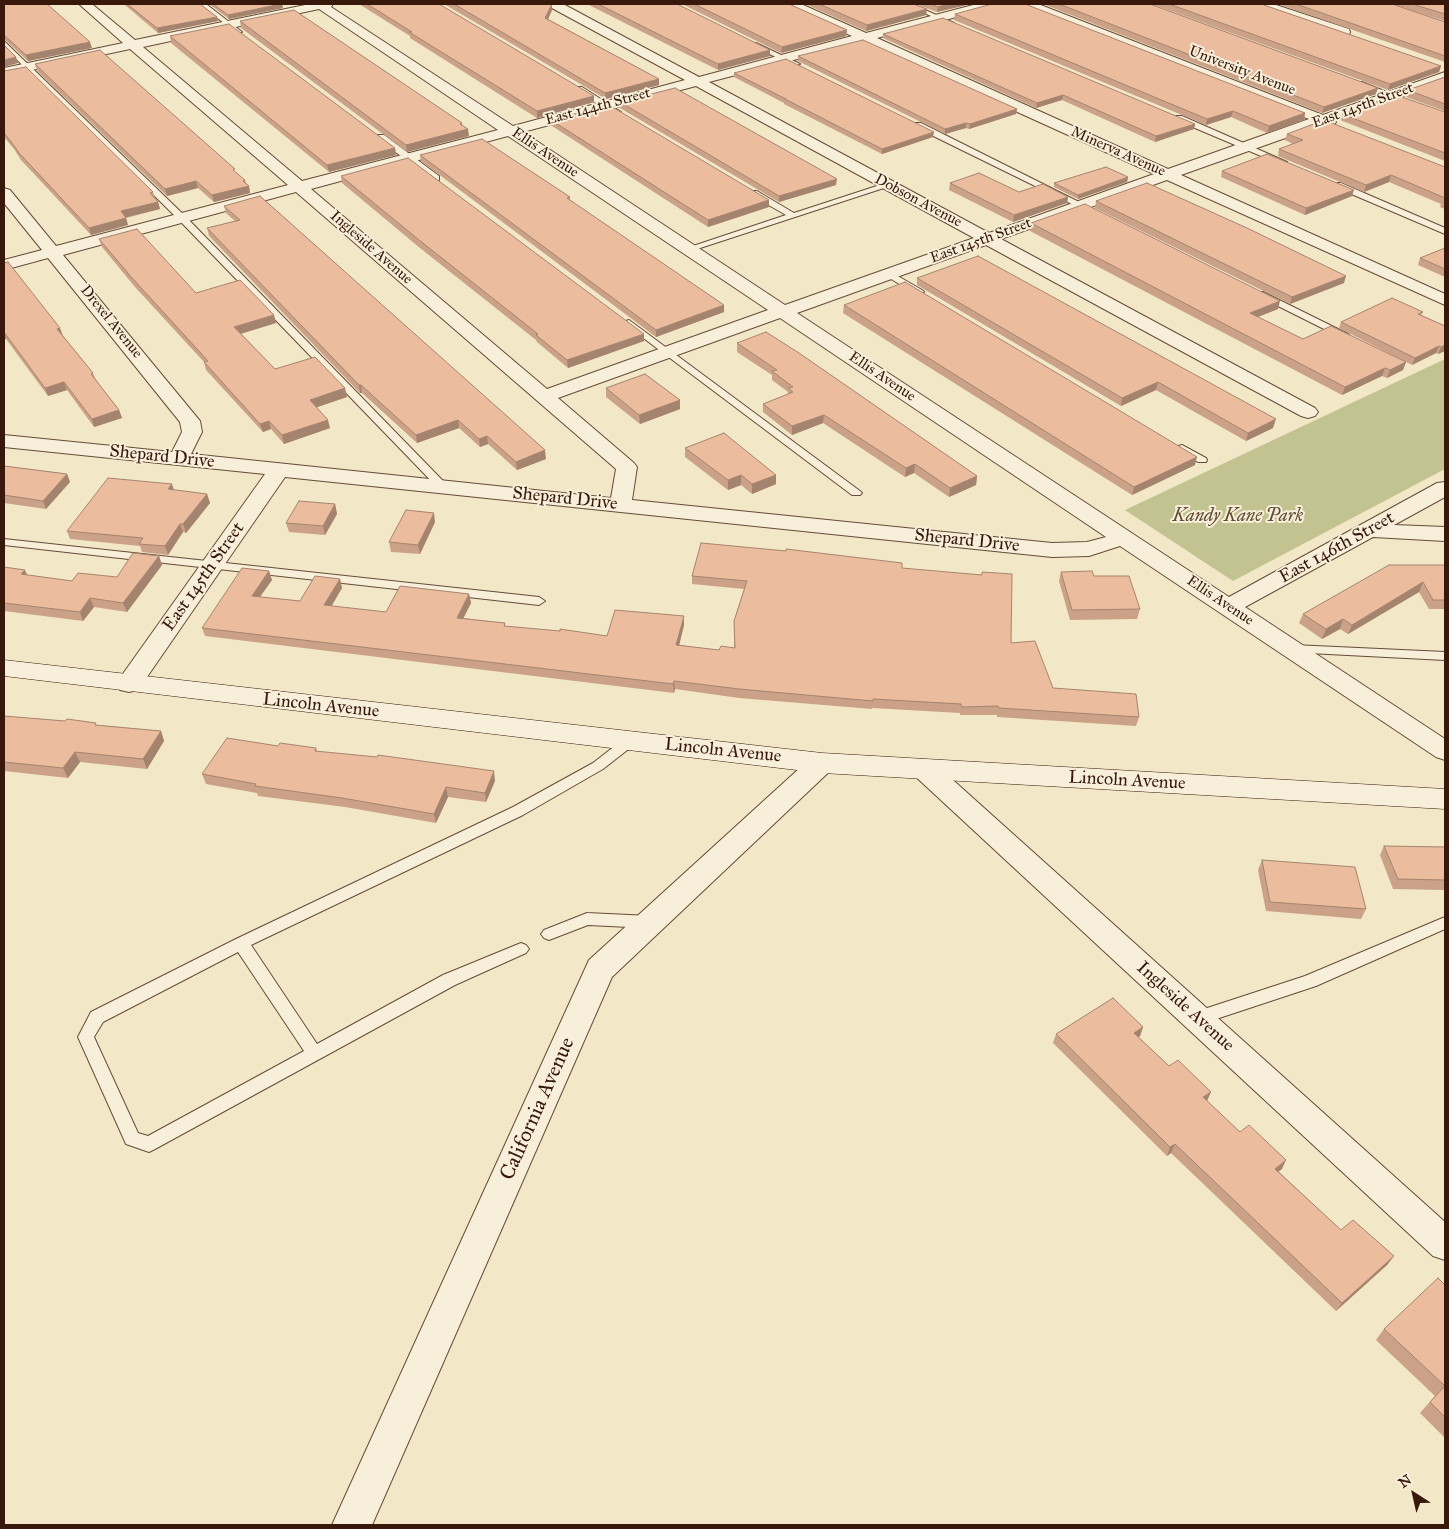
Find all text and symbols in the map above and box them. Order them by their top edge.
street label: University Avenue [1186,42,1298,100]
street label: East 145th Street [1310,79,1416,133]
street label: East 144th Street [544,84,652,130]
street label: Minerva Avenue [1068,123,1168,181]
street label: Ellis Avenue [508,124,582,182]
street label: Dobson Avenue [871,170,965,232]
street label: Ingleside Avenue [326,207,416,289]
street label: East 145th Street [928,214,1034,268]
street label: Drexel Avenue [76,282,146,362]
street label: Ellis Avenue [845,348,919,406]
street label: Shepard Drive [108,441,216,473]
street label: Shepard Drive [511,483,619,515]
park label: Kandy Kane Park [1173,506,1303,528]
street label: East 146th Street [1276,507,1398,589]
street label: East 145th Street [159,518,249,636]
street label: Shepard Drive [913,525,1021,557]
street label: Ellis Avenue [1183,572,1257,630]
street label: Lincoln Avenue [262,689,380,723]
street label: Lincoln Avenue [664,734,782,768]
street label: Lincoln Avenue [1068,767,1186,795]
street label: Ingleside Avenue [1132,957,1238,1057]
street label: California Avenue [495,1034,581,1184]
north arrow [1389,1469,1439,1519]
text: N [1395,1471,1415,1492]

